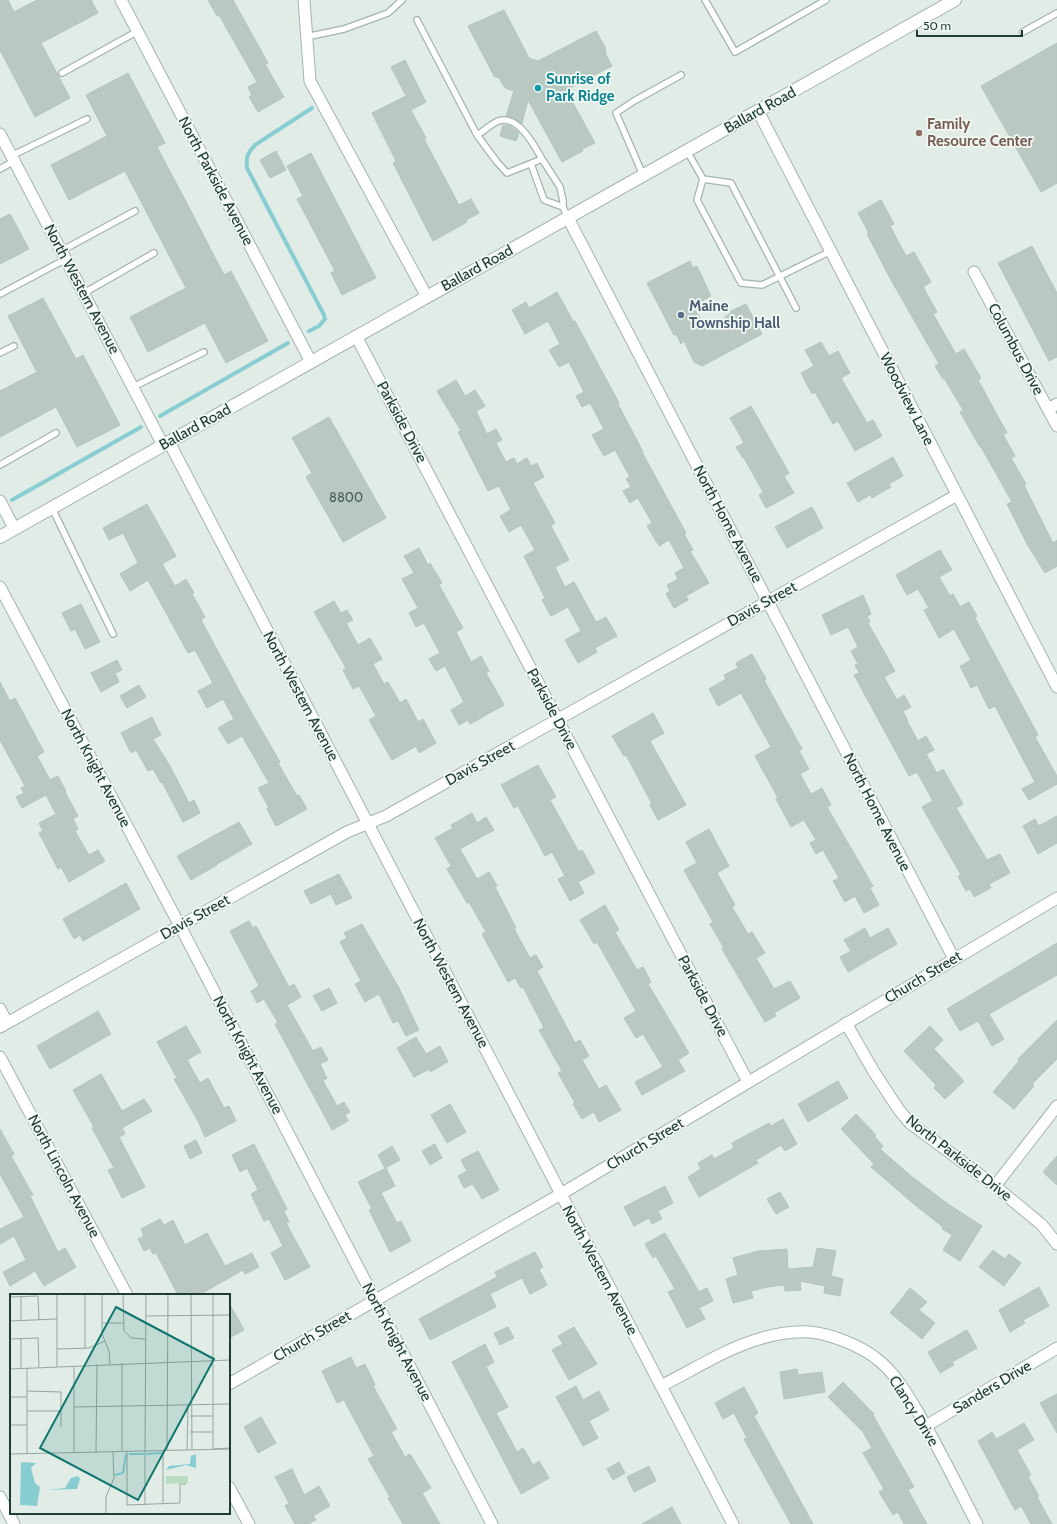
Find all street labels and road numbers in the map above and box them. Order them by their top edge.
street label: Ballard Road [721,83,799,137]
street label: North Parkside Avenue [174,114,258,249]
street label: North Western Avenue [40,221,124,357]
street label: Ballard Road [438,241,516,295]
street label: Columbus Drive [984,300,1048,398]
street label: Woodview Lane [876,350,938,449]
street label: Parkside Drive [373,378,431,466]
street label: Ballard Road [156,400,234,454]
street label: North Home Avenue [689,462,767,586]
street label: Davis Street [724,578,800,630]
street label: North Western Avenue [259,628,343,764]
street label: Parkside Drive [523,665,581,753]
street label: North Knight Avenue [57,706,135,831]
street label: Davis Street [442,737,518,789]
street label: North Home Avenue [839,750,915,874]
street label: Davis Street [157,891,233,943]
street label: North Western Avenue [409,915,493,1051]
street label: Church Street [881,947,965,1007]
street label: Parkside Drive [674,952,732,1040]
street label: North Knight Avenue [209,993,287,1118]
street label: North Lincoln Avenue [24,1111,104,1241]
street label: North Parkside Drive [902,1111,1016,1205]
street label: Church Street [603,1114,687,1174]
street label: North Western Avenue [558,1202,642,1338]
street label: North Knight Avenue [358,1280,436,1405]
street label: Church Street [270,1307,354,1365]
street label: Sanders Drive [950,1356,1035,1417]
street label: Clancy Drive [885,1372,943,1450]

